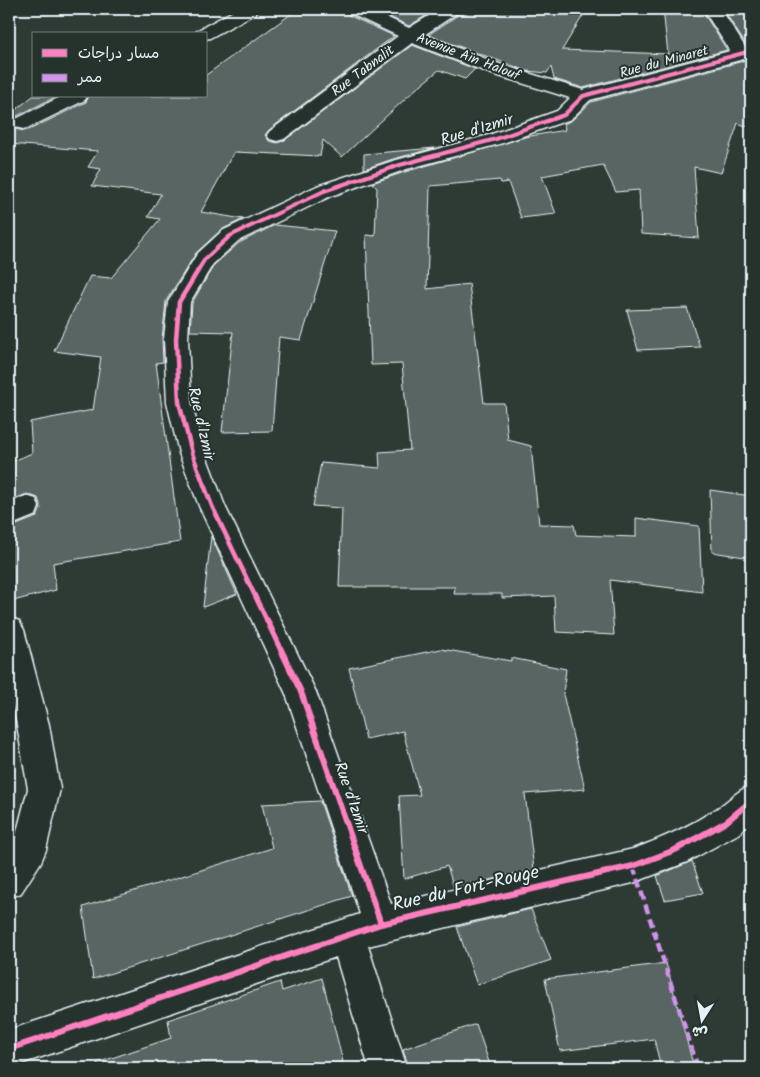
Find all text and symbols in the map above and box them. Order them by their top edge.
street label: Avenue Aïn Halouf [413,27,525,88]
legend [32,32,208,98]
street label: Rue Tabnalit [327,39,400,102]
street label: Rue du Minaret [617,39,711,84]
text: مسار دراجات [78,42,159,66]
text: ممر [76,66,102,90]
street label: Rue d'Izmir [438,107,518,153]
street label: Rue d'Izmir [180,385,222,465]
street label: Rue d'Izmir [327,759,376,839]
street label: Rue du Fort-Rouge [390,857,543,920]
north arrow [678,994,728,1044]
text: ش [690,1020,709,1044]

